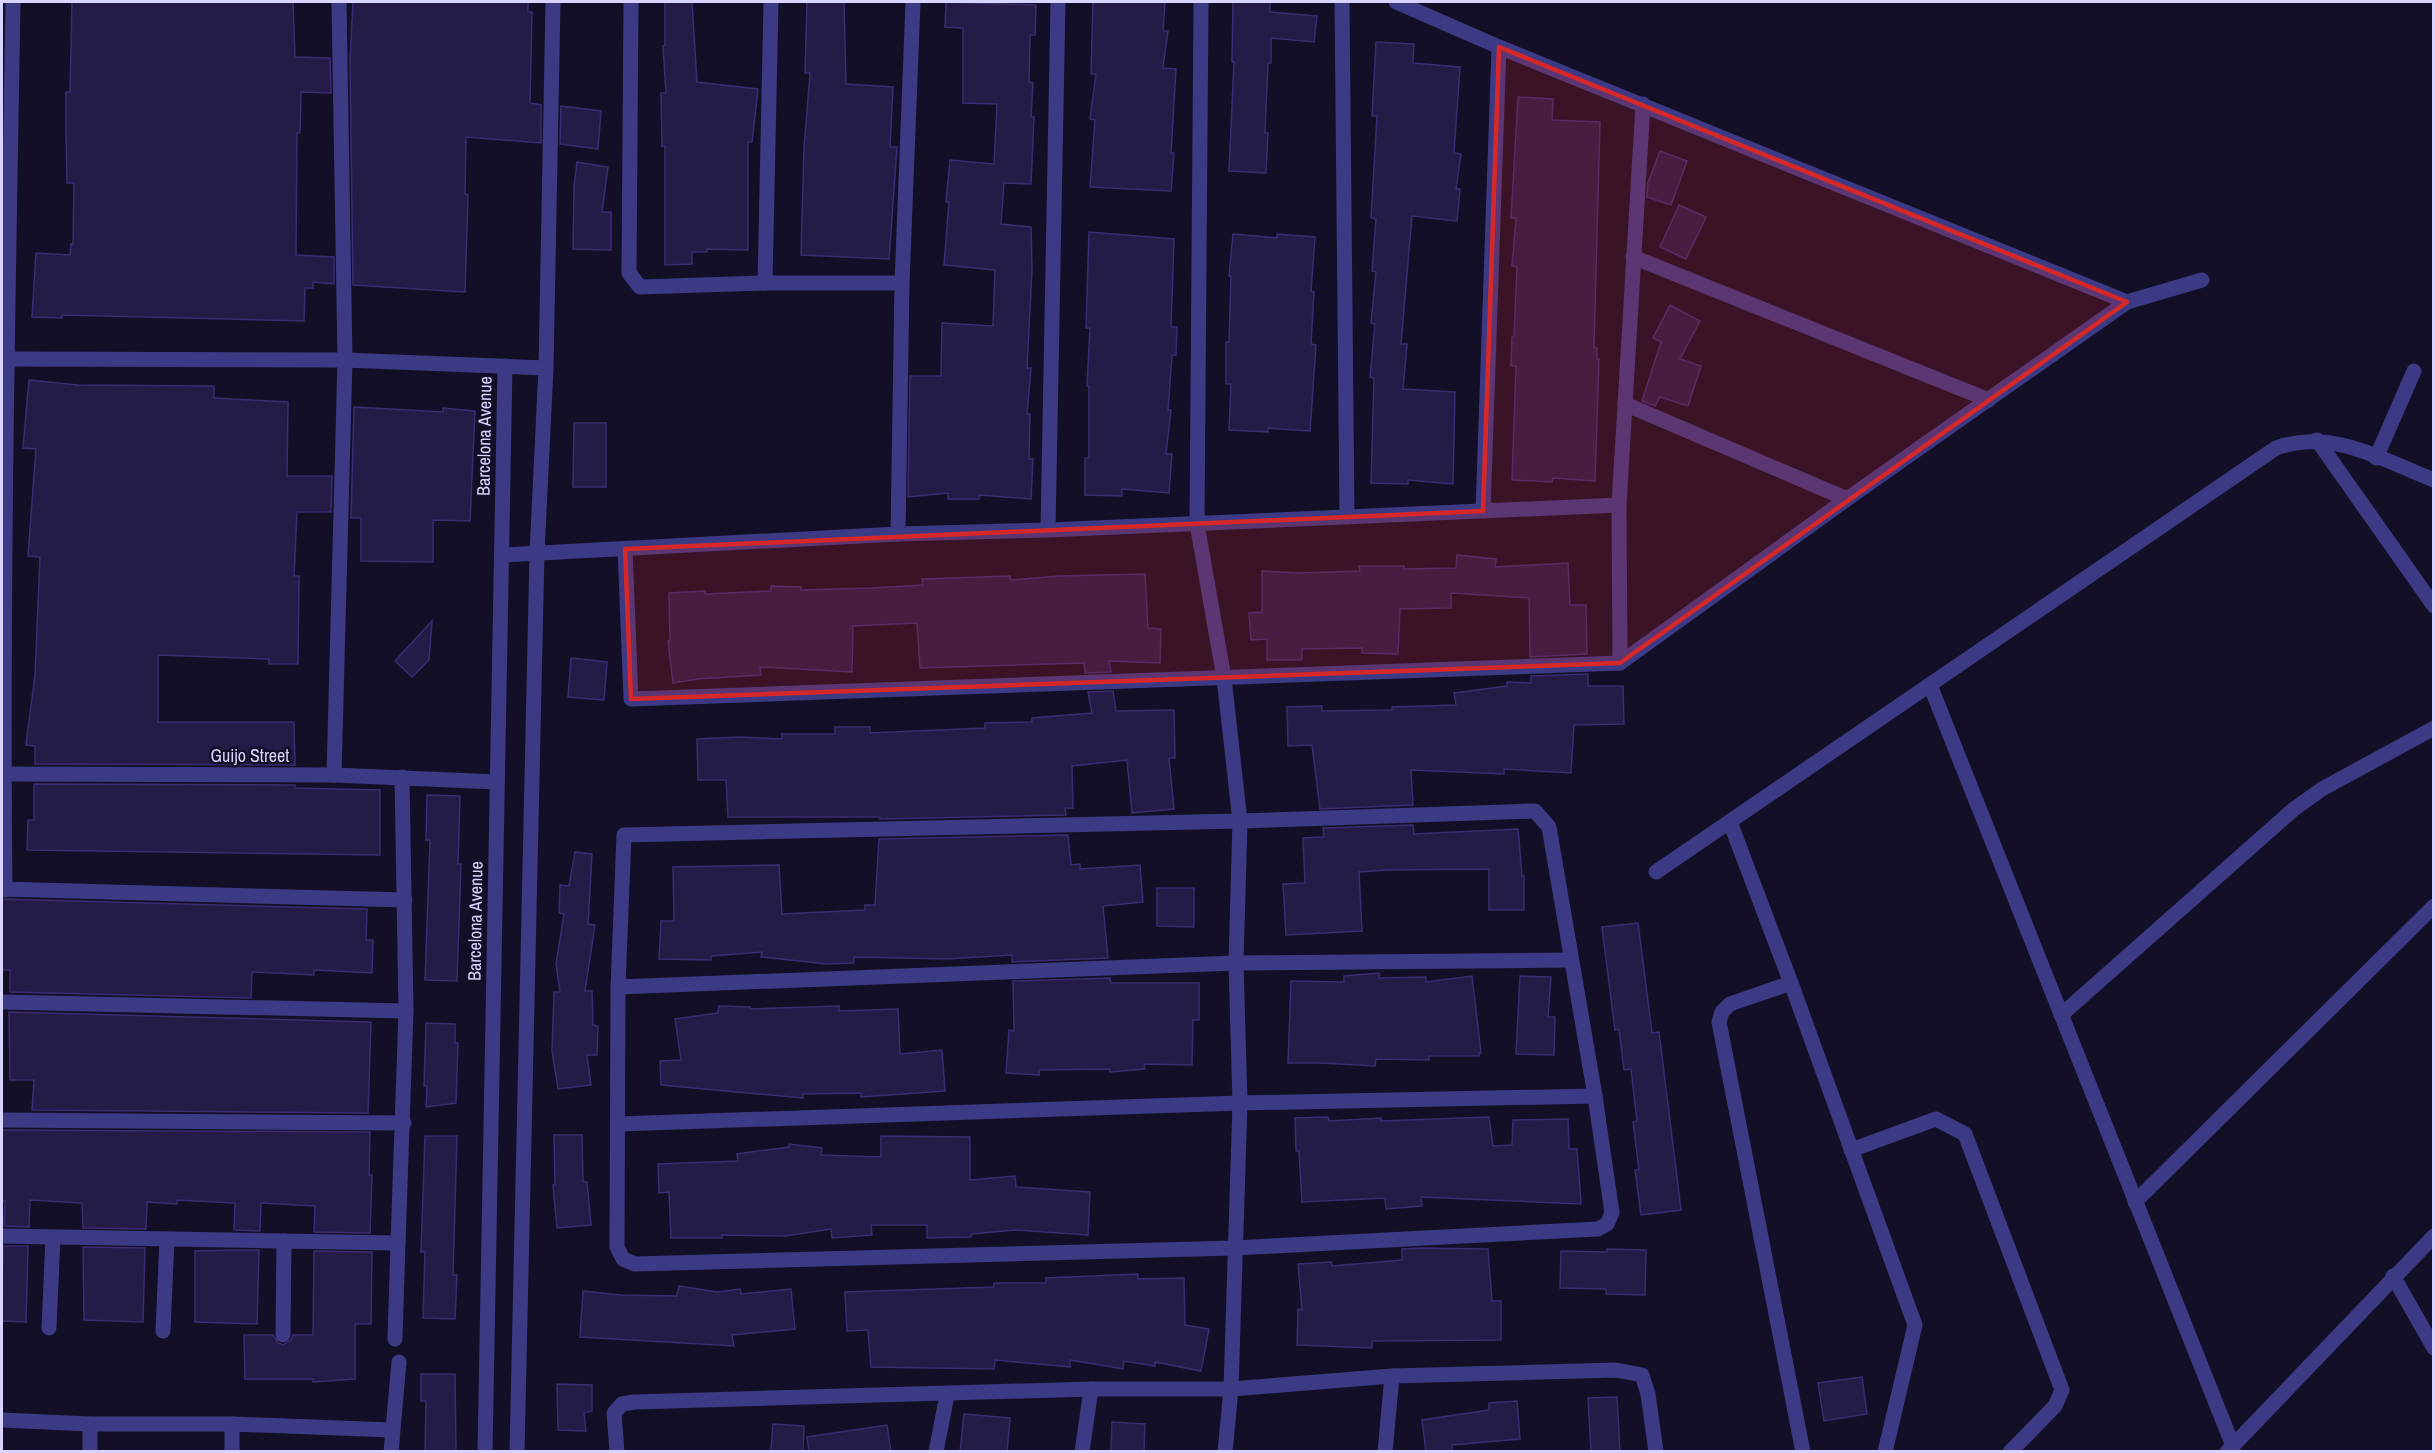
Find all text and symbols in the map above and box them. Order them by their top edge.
street label: Barcelona Avenue [470,376,498,496]
street label: Guijo Street [211,743,289,768]
street label: Barcelona Avenue [461,861,489,981]

